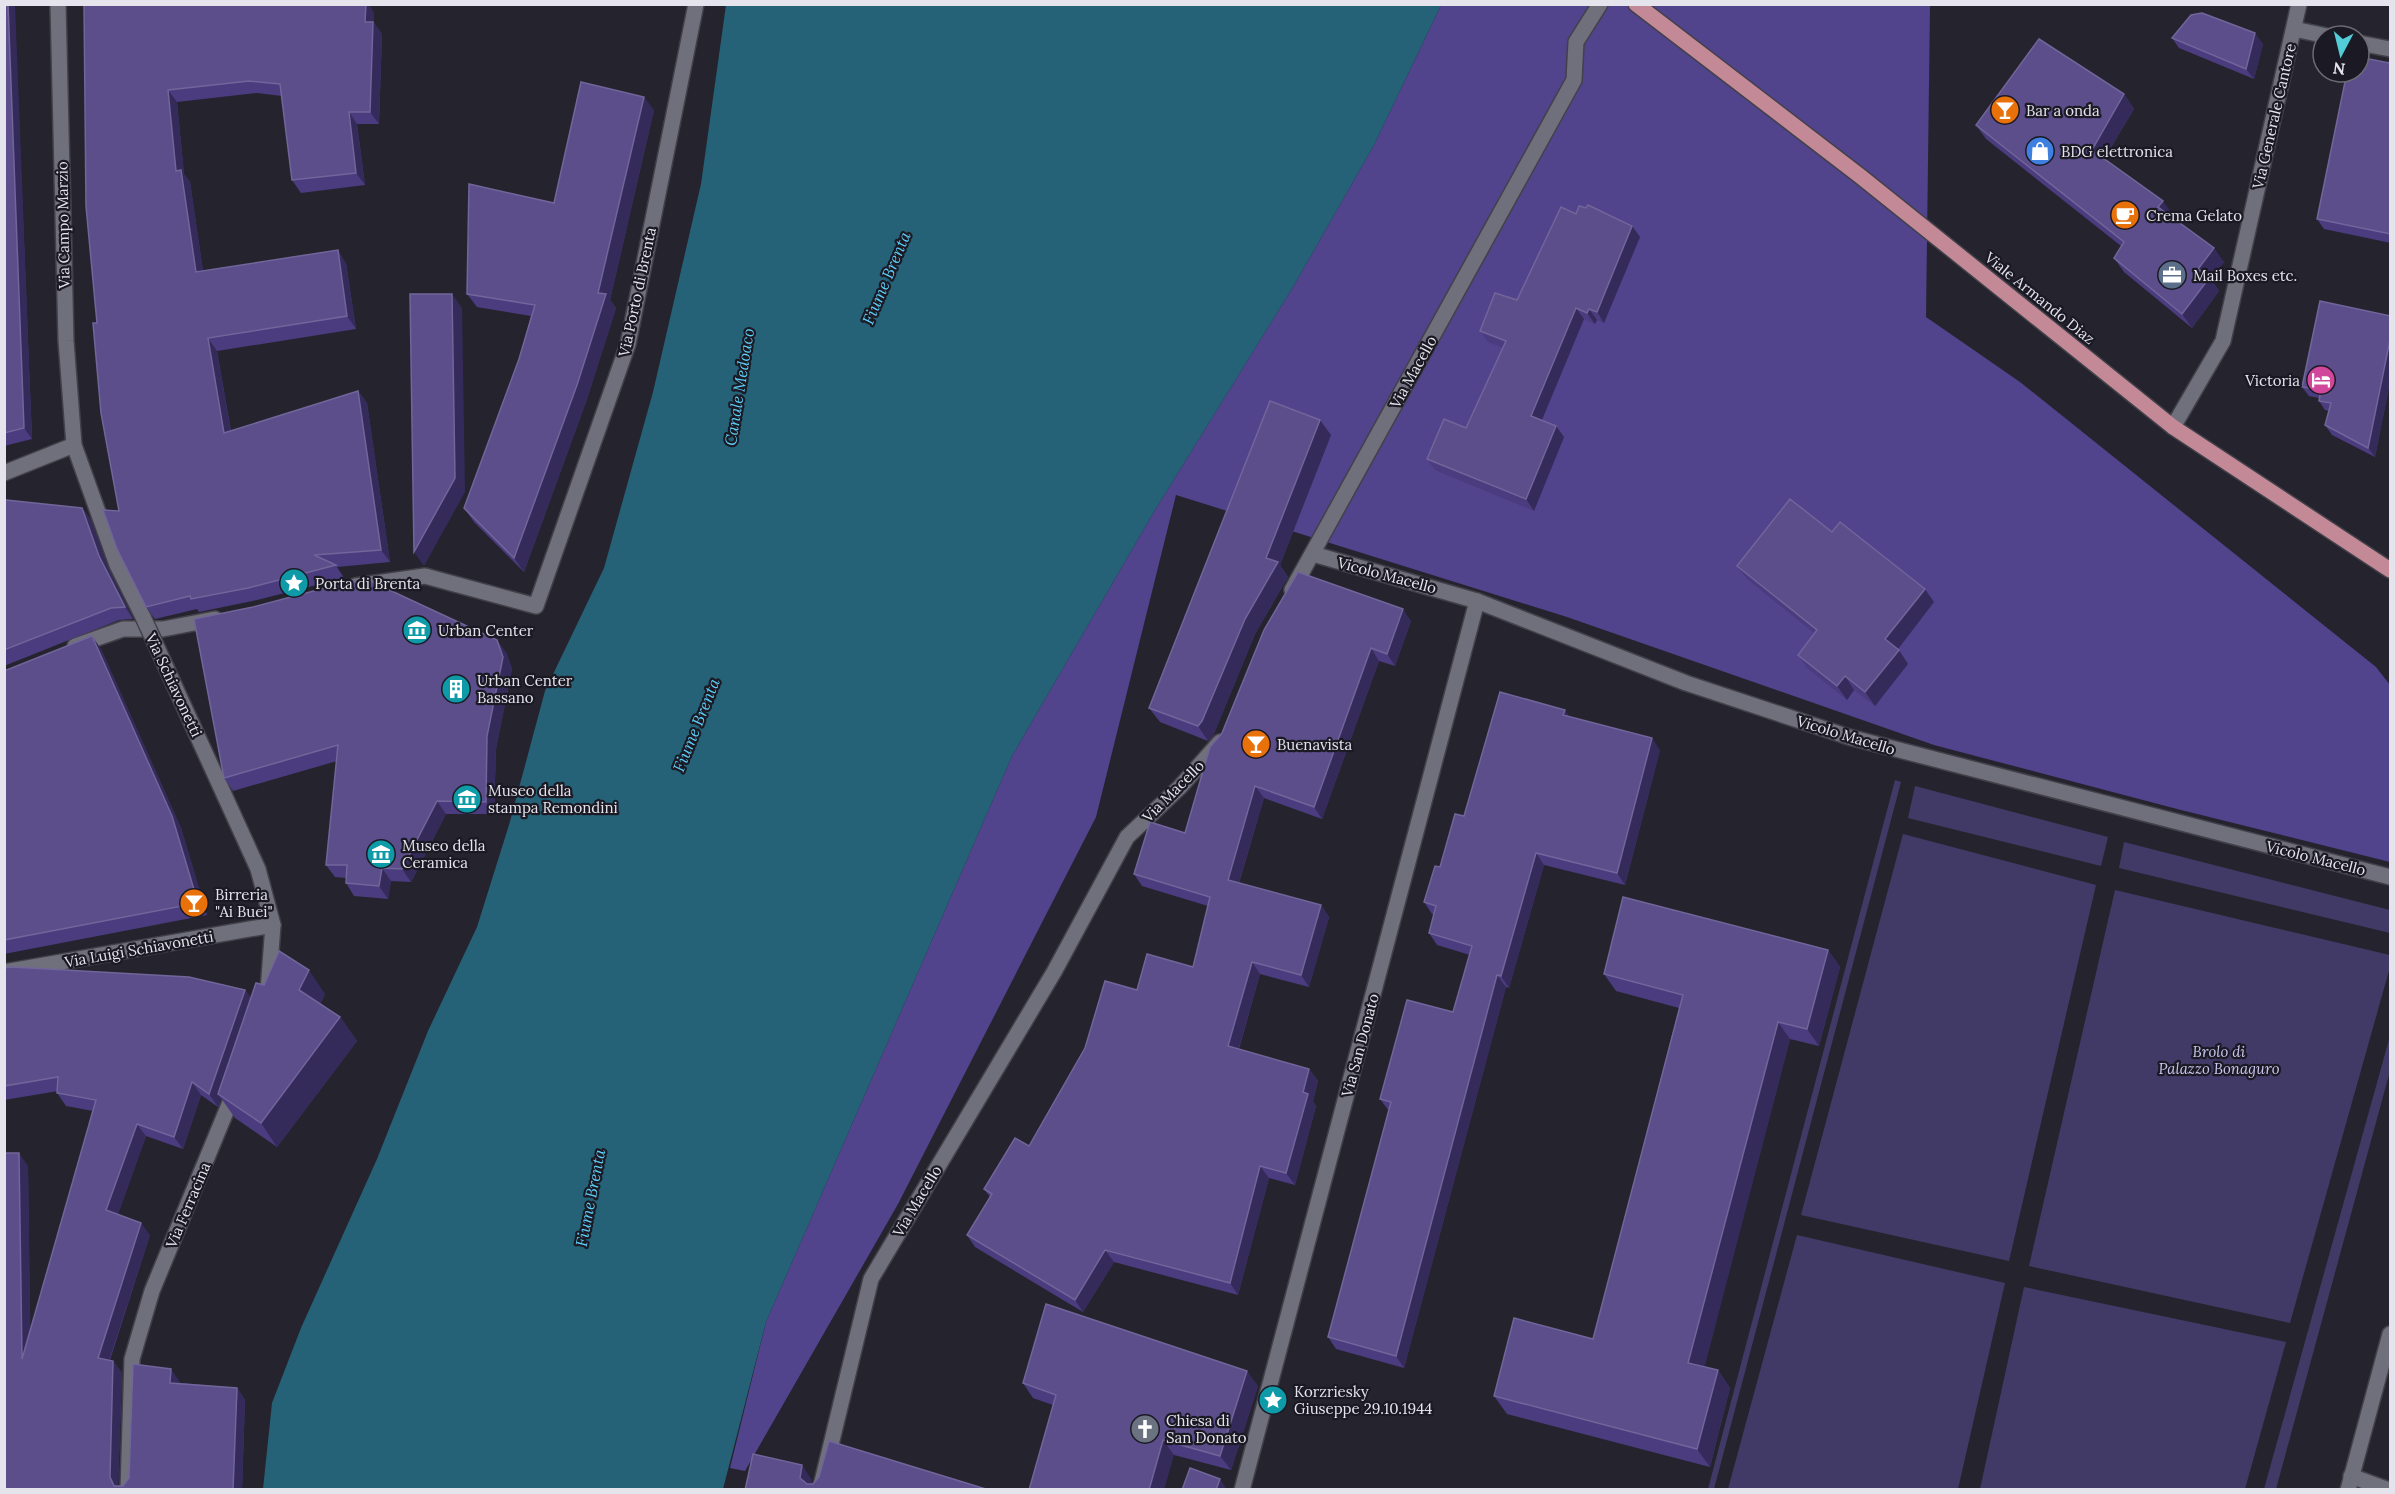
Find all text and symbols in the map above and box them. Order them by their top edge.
north arrow [2311,24,2371,84]
street label: Via Generale Cantore [2248,41,2300,192]
text: N [2332,58,2347,80]
bar icon: Bar a onda [1989,94,2021,126]
place label: Bar a onda [2026,101,2100,120]
shop icon: BDG elettronica [2024,135,2056,167]
place label: BDG elettronica [2061,142,2173,161]
street label: Via Campo Marzio [52,161,74,290]
cafe icon: Crema Gelato [2109,199,2141,231]
place label: Crema Gelato [2146,206,2242,225]
street label: Via Porto di Brenta [614,225,660,359]
water label: Fiume Brenta [857,228,915,327]
street label: Viale Armando Diaz [1980,247,2099,348]
office icon: Mail Boxes etc. [2156,259,2188,291]
place label: Mail Boxes etc. [2193,266,2297,285]
water label: Canale Medoaco [720,327,758,447]
street label: Via Macello [1385,332,1441,412]
hotel icon: Victoria [2305,364,2337,396]
place label: Victoria [2244,371,2300,390]
street label: Vicolo Macello [1334,552,1439,597]
place icon: Porta di Brenta [278,567,310,599]
place label: Porta di Brenta [315,574,420,593]
museum icon: Urban Center [401,614,433,646]
place label: Urban Center [438,621,534,640]
street label: Via Schiavonetti [141,629,206,740]
place label: Urban Center Bassano [477,671,573,707]
building icon: Urban Center Bassano [440,673,472,705]
water label: Fiume Brenta [668,675,724,775]
street label: Vicolo Macello [1794,711,1898,759]
bar icon: Buenavista [1240,728,1272,760]
place label: Buenavista [1277,735,1353,754]
street label: Via Macello [1137,756,1208,827]
place label: Museo della stampa Remondini [488,781,618,817]
museum icon: Museo della stampa Remondini [451,783,483,815]
place label: Museo della Ceramica [402,836,486,872]
street label: Vicolo Macello [2263,836,2368,880]
museum icon: Museo della Ceramica [365,838,397,870]
place label: Birreria "Ai Buei" [215,885,273,921]
bar icon: Birreria "Ai Buei" [178,887,210,919]
street label: Via Luigi Schiavonetti [62,927,215,972]
street label: Via San Donato [1337,991,1383,1100]
park label: Brolo di Palazzo Bonaguro [2159,1042,2280,1078]
water label: Fiume Brenta [571,1147,609,1248]
street label: Via Ferracina [161,1159,215,1252]
street label: Via Macello [888,1162,946,1241]
place label: Korzriesky Giuseppe 29.10.1944 [1294,1382,1432,1418]
place icon: Korzriesky Giuseppe 29.10.1944 [1257,1384,1289,1416]
place label: Chiesa di San Donato [1166,1411,1247,1447]
church icon: Chiesa di San Donato [1129,1413,1161,1445]

